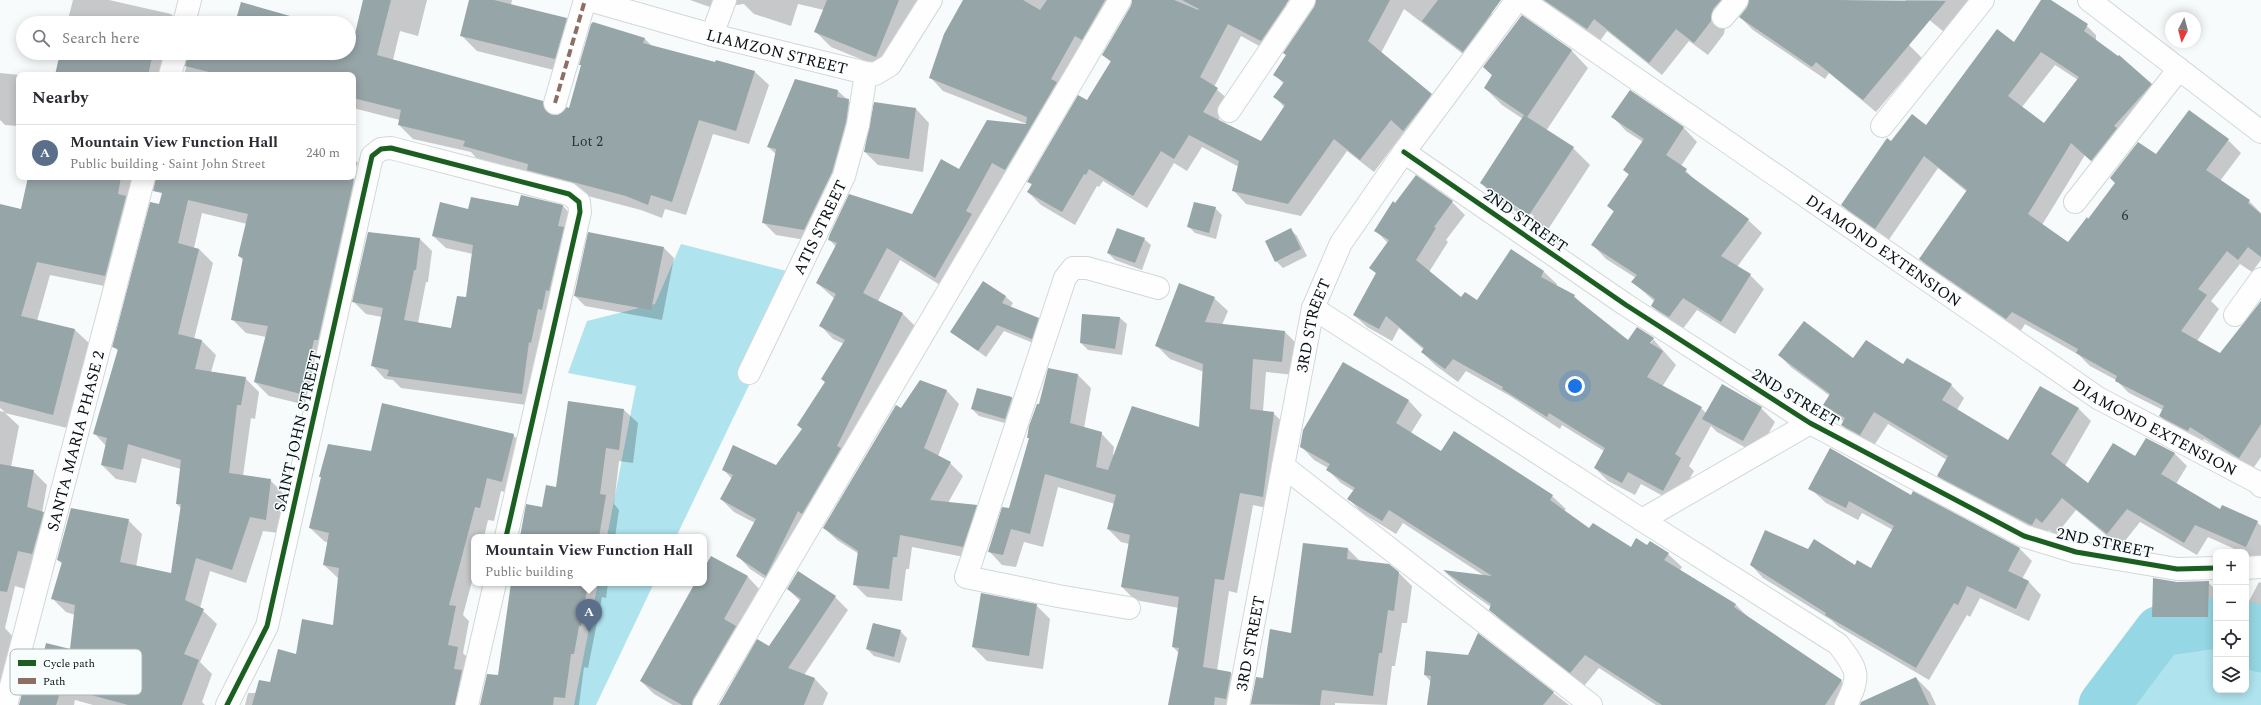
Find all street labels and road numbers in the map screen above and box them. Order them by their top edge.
street label: LIAMZON STREET [703,23,850,81]
street label: ATIS STREET [787,176,853,279]
street label: 2ND STREET [1478,183,1573,259]
street label: DIAMOND EXTENSION [1801,189,1966,313]
street label: 3RD STREET [1290,275,1337,375]
street label: SANTA MARIA PHASE 2 [41,348,111,534]
street label: SAINT JOHN STREET [268,348,328,514]
street label: 2ND STREET [1747,362,1844,434]
street label: DIAMOND EXTENSION [2067,373,2241,482]
street label: 2ND STREET [2054,521,2156,565]
street label: 3RD STREET [1230,593,1271,693]

